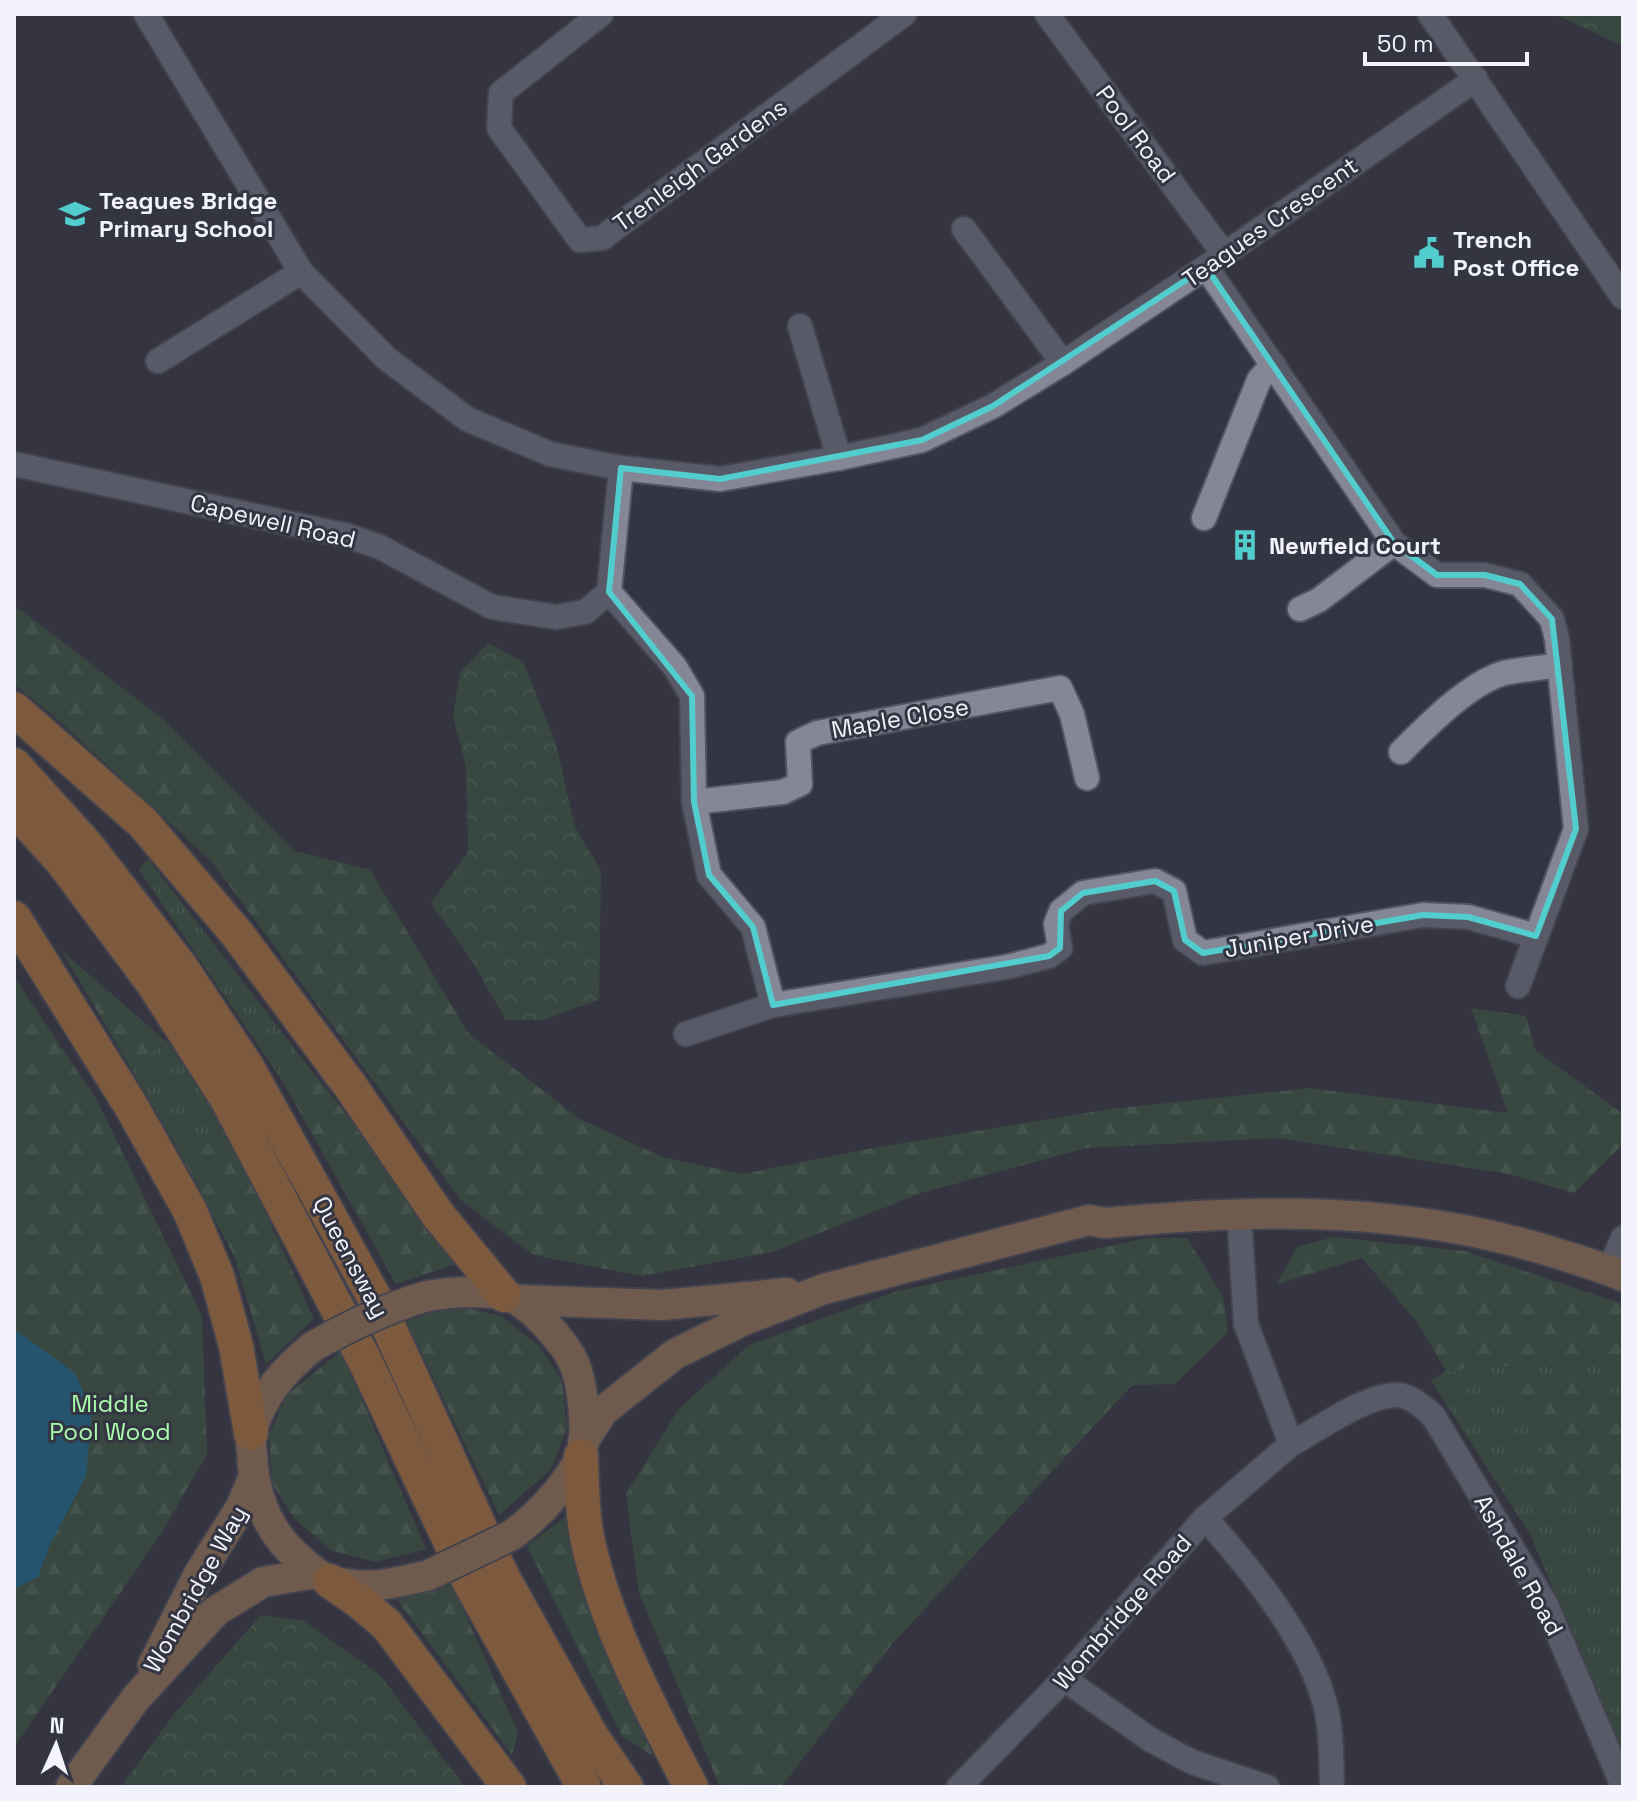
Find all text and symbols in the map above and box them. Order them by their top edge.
scale bar [1365,16,1527,66]
text: 50 m [1377,28,1434,59]
street label: Pool Road [1089,79,1183,189]
street label: Trenleigh Gardens [607,92,793,238]
street label: Teagues Crescent [1176,150,1364,294]
place label: Teagues Bridge Primary School [99,185,277,244]
school or university icon: Teagues Bridge Primary School [58,197,92,231]
place label: Trench Post Office [1453,224,1579,283]
public building icon: Trench Post Office [1412,236,1446,270]
street label: Capewell Road [187,487,359,555]
building icon: Newfield Court [1228,528,1262,562]
place label: Newfield Court [1269,530,1441,561]
street label: Maple Close [829,691,971,745]
street label: Juniper Drive [1222,908,1376,964]
street label: Queensway [306,1191,396,1323]
park label: Middle Pool Wood [49,1388,171,1447]
street label: Ashdale Road [1467,1489,1571,1641]
street label: Wombridge Way [136,1500,254,1678]
street label: Wombridge Road [1046,1528,1198,1696]
north arrow [16,1705,96,1785]
text: N [49,1711,65,1739]

